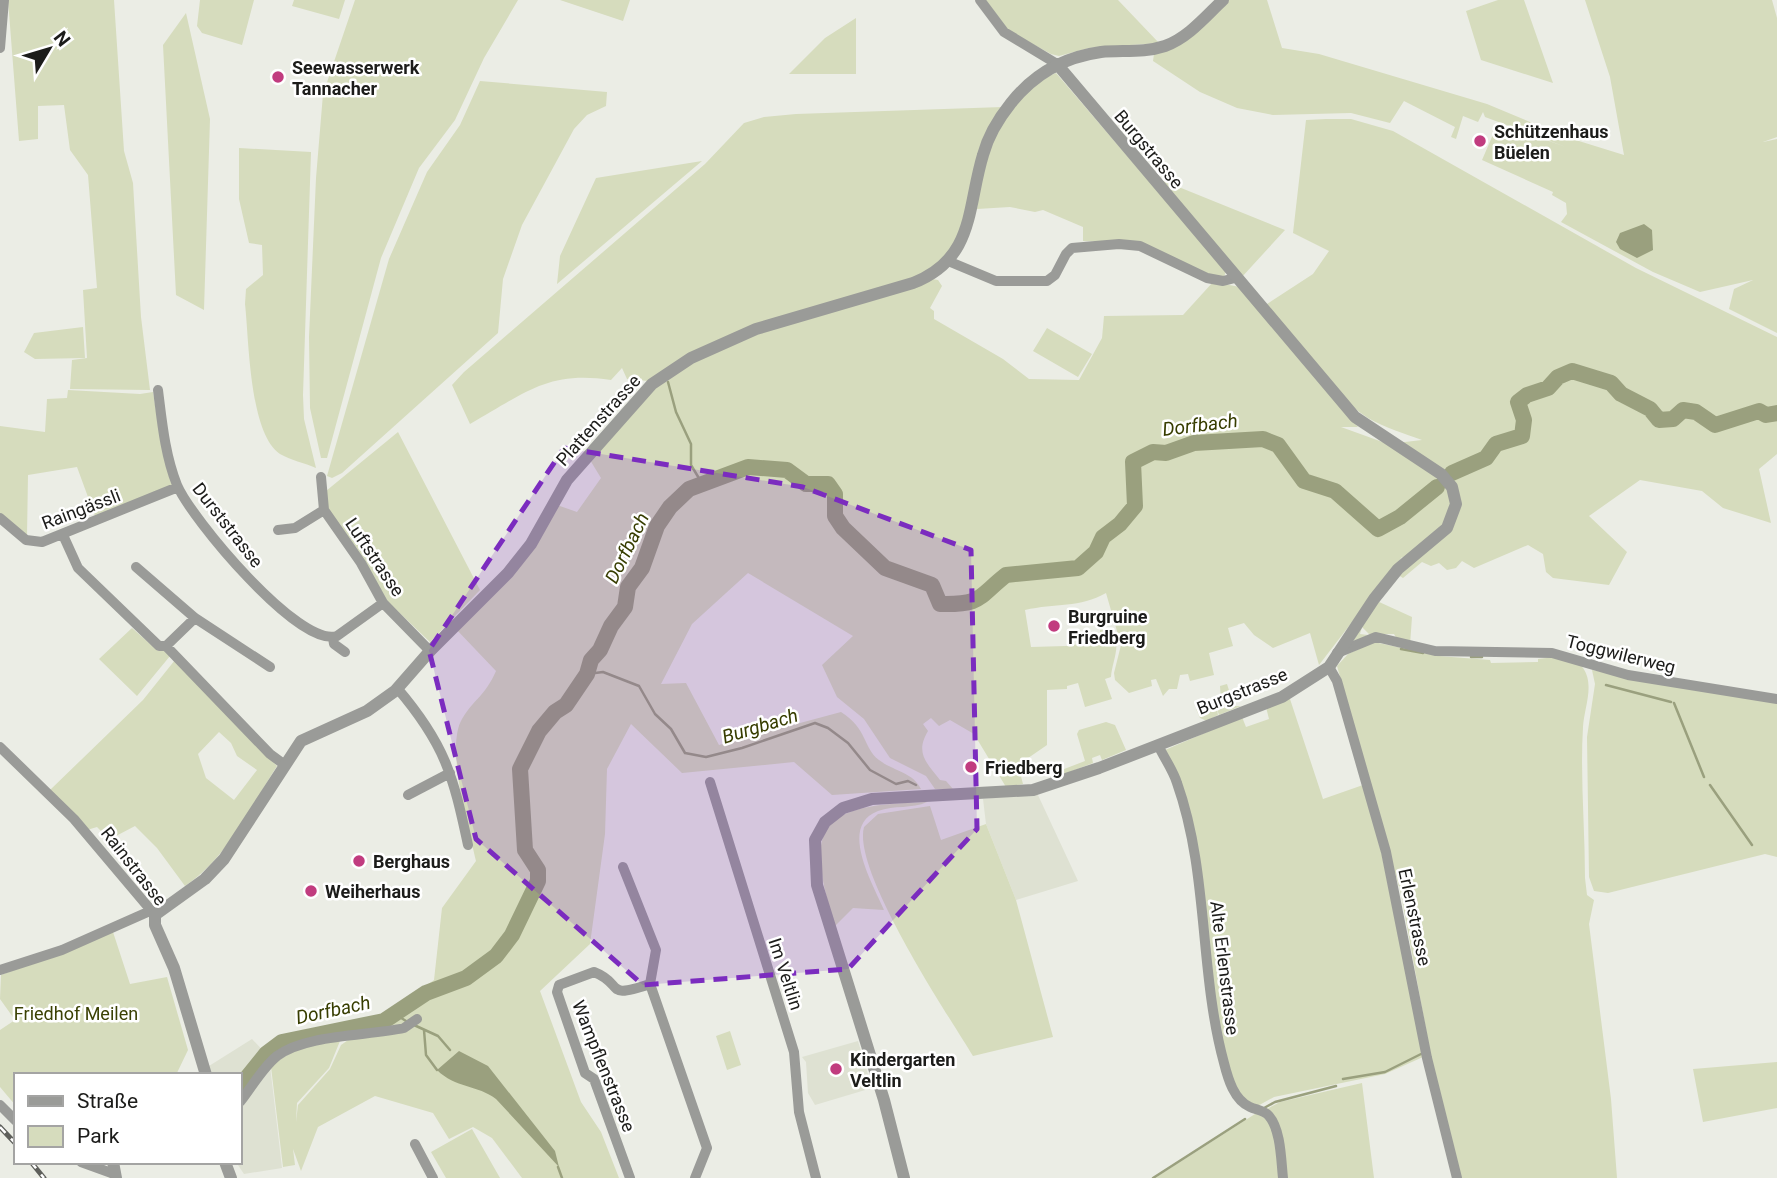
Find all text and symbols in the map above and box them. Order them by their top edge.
north arrow [14,14,84,84]
text: N [49,26,75,51]
place label: Seewasserwerk Tannacher [292,57,420,99]
marker: Seewasserwerk Tannacher [270,69,286,85]
street label: Burgstrasse [1110,105,1188,193]
place label: Schützenhaus Büelen [1494,121,1609,163]
marker: Schützenhaus Büelen [1472,133,1488,149]
street label: Plattenstrasse [552,370,644,470]
water label: Dorfbach [1161,409,1239,441]
street label: Durststrasse [188,478,268,572]
street label: Raingässli [39,484,123,534]
water label: Dorfbach [600,509,654,587]
street label: Luftstrasse [341,514,409,600]
place label: Burgruine Friedberg [1068,606,1148,648]
marker: Burgruine Friedberg [1046,618,1062,634]
street label: Toggwilerweg [1564,630,1678,678]
street label: Burgstrasse [1194,663,1290,719]
water label: Burgbach [719,704,801,748]
place label: Friedberg [985,757,1062,778]
marker: Friedberg [963,759,979,775]
street label: Rainstrasse [97,822,171,910]
place label: Berghaus [373,851,450,872]
marker: Berghaus [351,853,367,869]
street label: Erlenstrasse [1394,866,1436,968]
place label: Weiherhaus [325,881,420,902]
marker: Weiherhaus [303,883,319,899]
street label: Alte Erlenstrasse [1206,900,1244,1036]
street label: Im Veltlin [764,935,808,1013]
water label: Dorfbach [294,991,372,1029]
street label: Wampflenstrasse [568,997,640,1135]
park label: Friedhof Meilen [14,1003,138,1024]
place label: Kindergarten Veltlin [850,1049,955,1091]
marker: Kindergarten Veltlin [828,1061,844,1077]
legend [14,1073,242,1164]
text: Straße [77,1089,138,1113]
text: Park [77,1124,120,1148]

